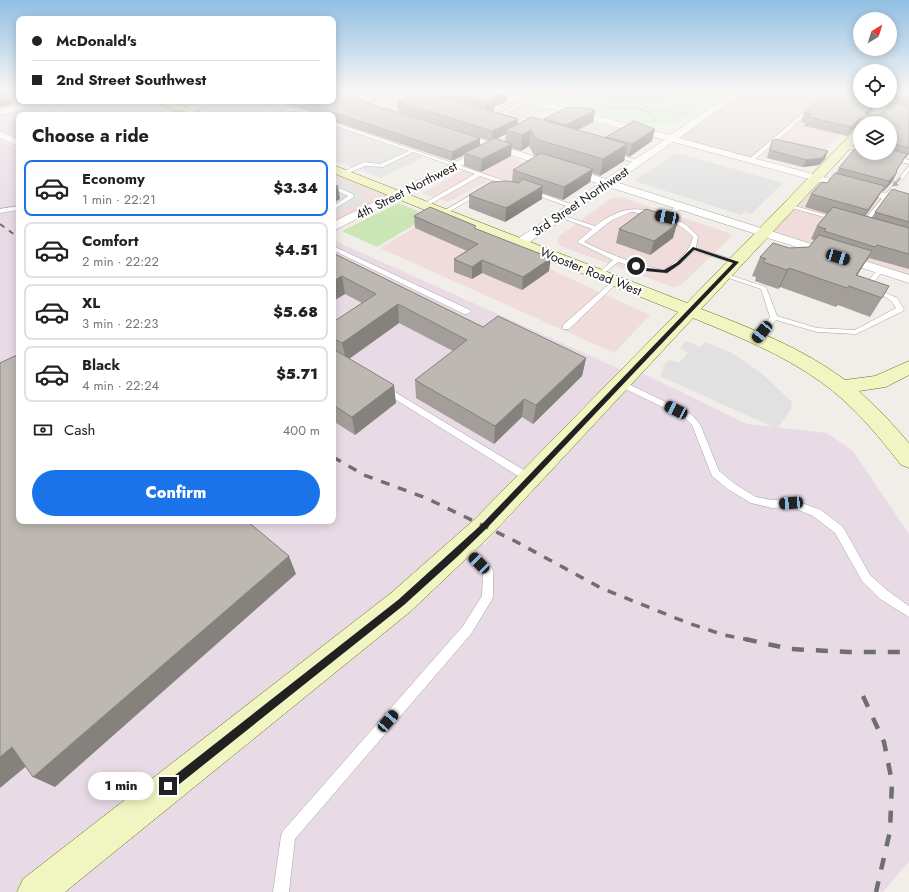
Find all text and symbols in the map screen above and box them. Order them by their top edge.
north arrow [853,12,897,56]
map controls [853,12,897,160]
text: McDonald's [56,30,137,52]
button: locate [853,64,897,108]
text: 2nd Street Southwest [56,69,206,91]
button: layers [853,116,897,160]
text: Choose a ride [32,123,149,149]
street label: 4th Street Northwest [352,156,461,224]
street label: 3rd Street Northwest [528,161,633,241]
text: Economy [82,168,145,190]
icon: car [34,170,70,206]
text: $3.34 [274,177,318,199]
one-way arrow [892,177,901,187]
text: 1 min · 22:21 [82,190,156,209]
car [654,209,680,225]
text: Comfort [82,230,139,252]
icon: car [34,232,70,268]
text: $4.51 [275,239,318,261]
street label: Wooster Road West [537,242,645,301]
car [825,248,851,266]
text: 2 min · 22:22 [82,252,159,271]
route start [627,257,645,275]
text: XL [82,292,100,314]
icon: car [34,294,70,330]
text: $5.68 [273,301,318,323]
text: 3 min · 22:23 [82,314,158,333]
car [750,319,774,345]
text: Black [82,354,120,376]
icon: car [34,356,70,392]
text: $5.71 [276,363,318,385]
text: 4 min · 22:24 [82,376,159,395]
car [663,399,689,421]
icon: cash [32,419,54,441]
text: Cash [64,419,95,441]
text: 400 m [283,421,320,440]
button: Confirm [32,470,320,516]
car [779,496,803,510]
car [466,550,492,576]
car [376,708,400,734]
callout: 1 min [88,772,154,800]
text: 1 min [105,776,137,795]
route end [159,777,177,795]

